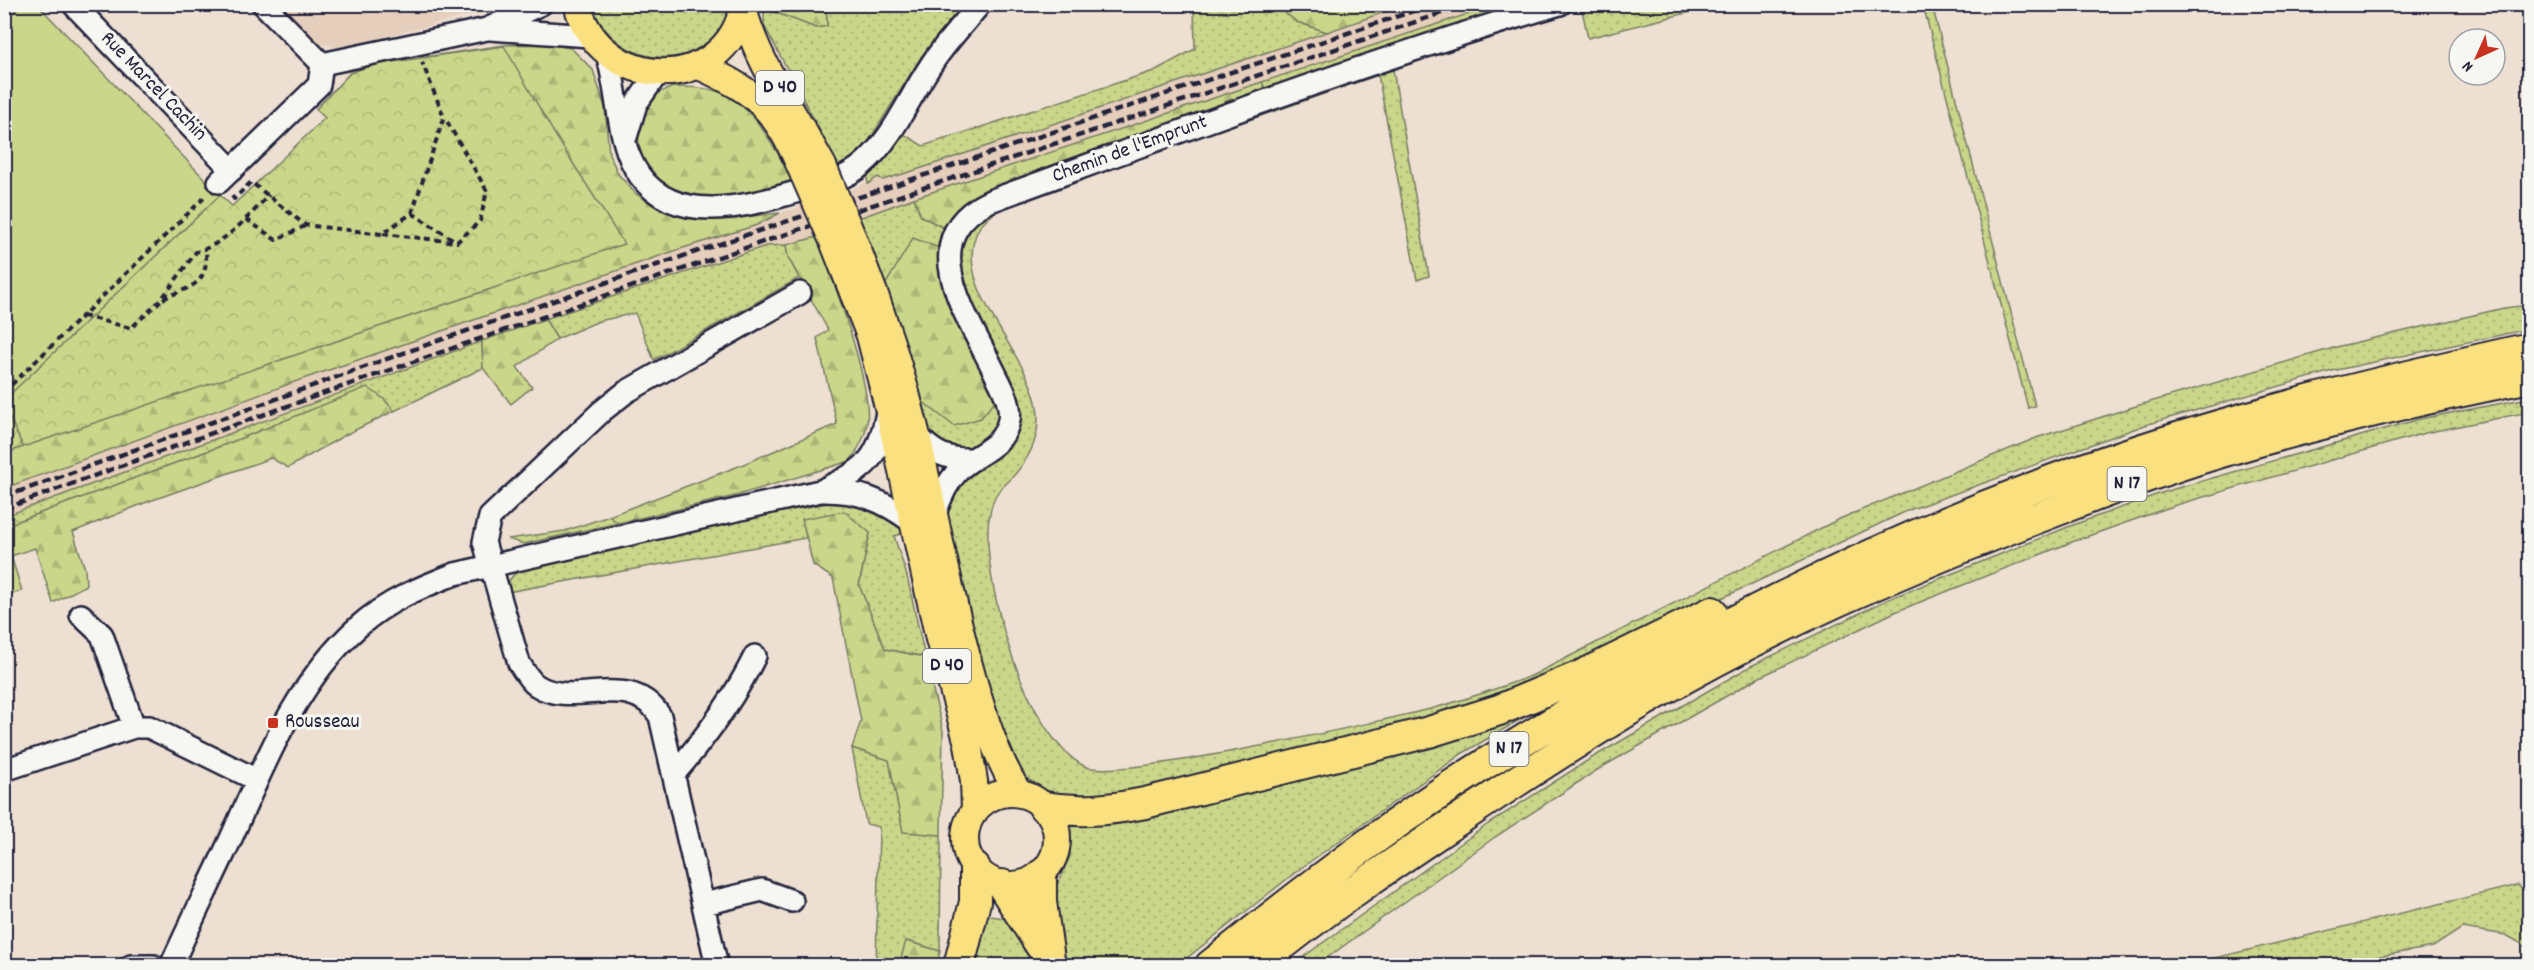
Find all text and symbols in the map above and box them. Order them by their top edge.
street label: Rue Marcel Cachin [93,25,213,149]
north arrow [2447,27,2507,87]
text: N [2457,55,2479,77]
road number: D 40 [756,71,804,105]
street label: Chemin de l'Emprunt [1048,108,1212,192]
road number: N 17 [2108,467,2146,501]
road number: D 40 [923,649,971,683]
place label: Rousseau [285,708,359,738]
marker: Rousseau [266,716,280,730]
road number: N 17 [1490,732,1528,766]

